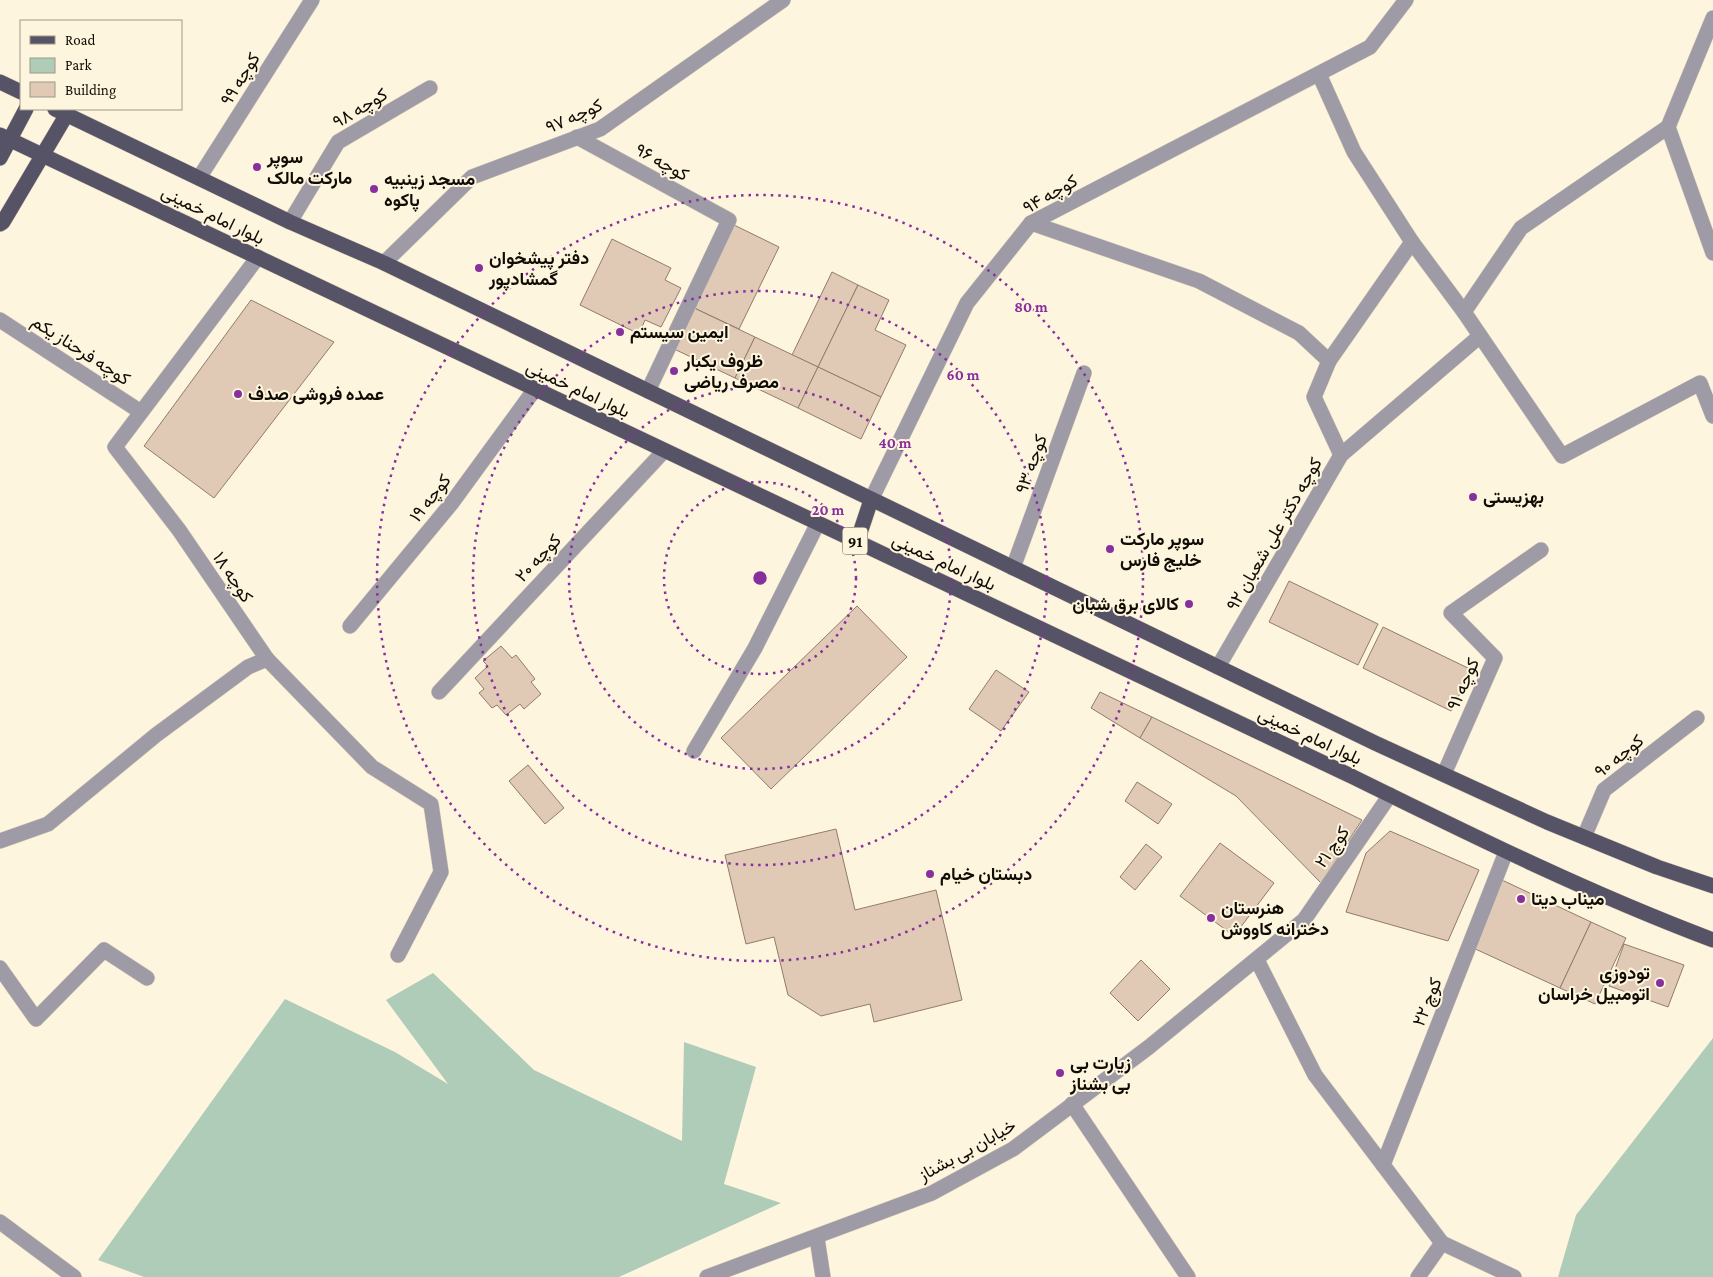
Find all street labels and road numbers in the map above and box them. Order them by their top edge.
street label: کوچه ۹۹ [216,49,266,110]
street label: کوچه ۹۸ [329,84,392,134]
street label: کوچه ۹۷ [543,95,606,139]
street label: کوچه ۹۶ [631,139,692,187]
street label: کوچه ۹۴ [1019,170,1082,219]
street label: بلوار امام خمینی [157,181,268,250]
street label: کوچه فرحناز یکم [27,311,134,391]
street label: بلوار امام خمینی [522,356,633,424]
street label: کوچه ۹۳ [1011,432,1053,497]
street label: کوچه دکتر علی شعبان ۹۲ [1222,454,1328,615]
street label: کوچه ۱۹ [405,470,456,527]
road number: 91 [842,528,868,554]
street label: بلوار امام خمینی [888,529,999,597]
street label: کوچه ۲۰ [511,530,566,587]
street label: کوچه ۱۸ [207,548,257,607]
street label: کوچه ۹۱ [1443,655,1485,714]
street label: بلوار امام خمینی [1254,703,1365,771]
street label: کوچه ۹۰ [1591,730,1649,783]
street label: کوچ ۲۱ [1311,822,1355,873]
street label: کوچ ۲۲ [1408,975,1448,1030]
street label: خیابان بی بشناز [914,1115,1020,1186]

